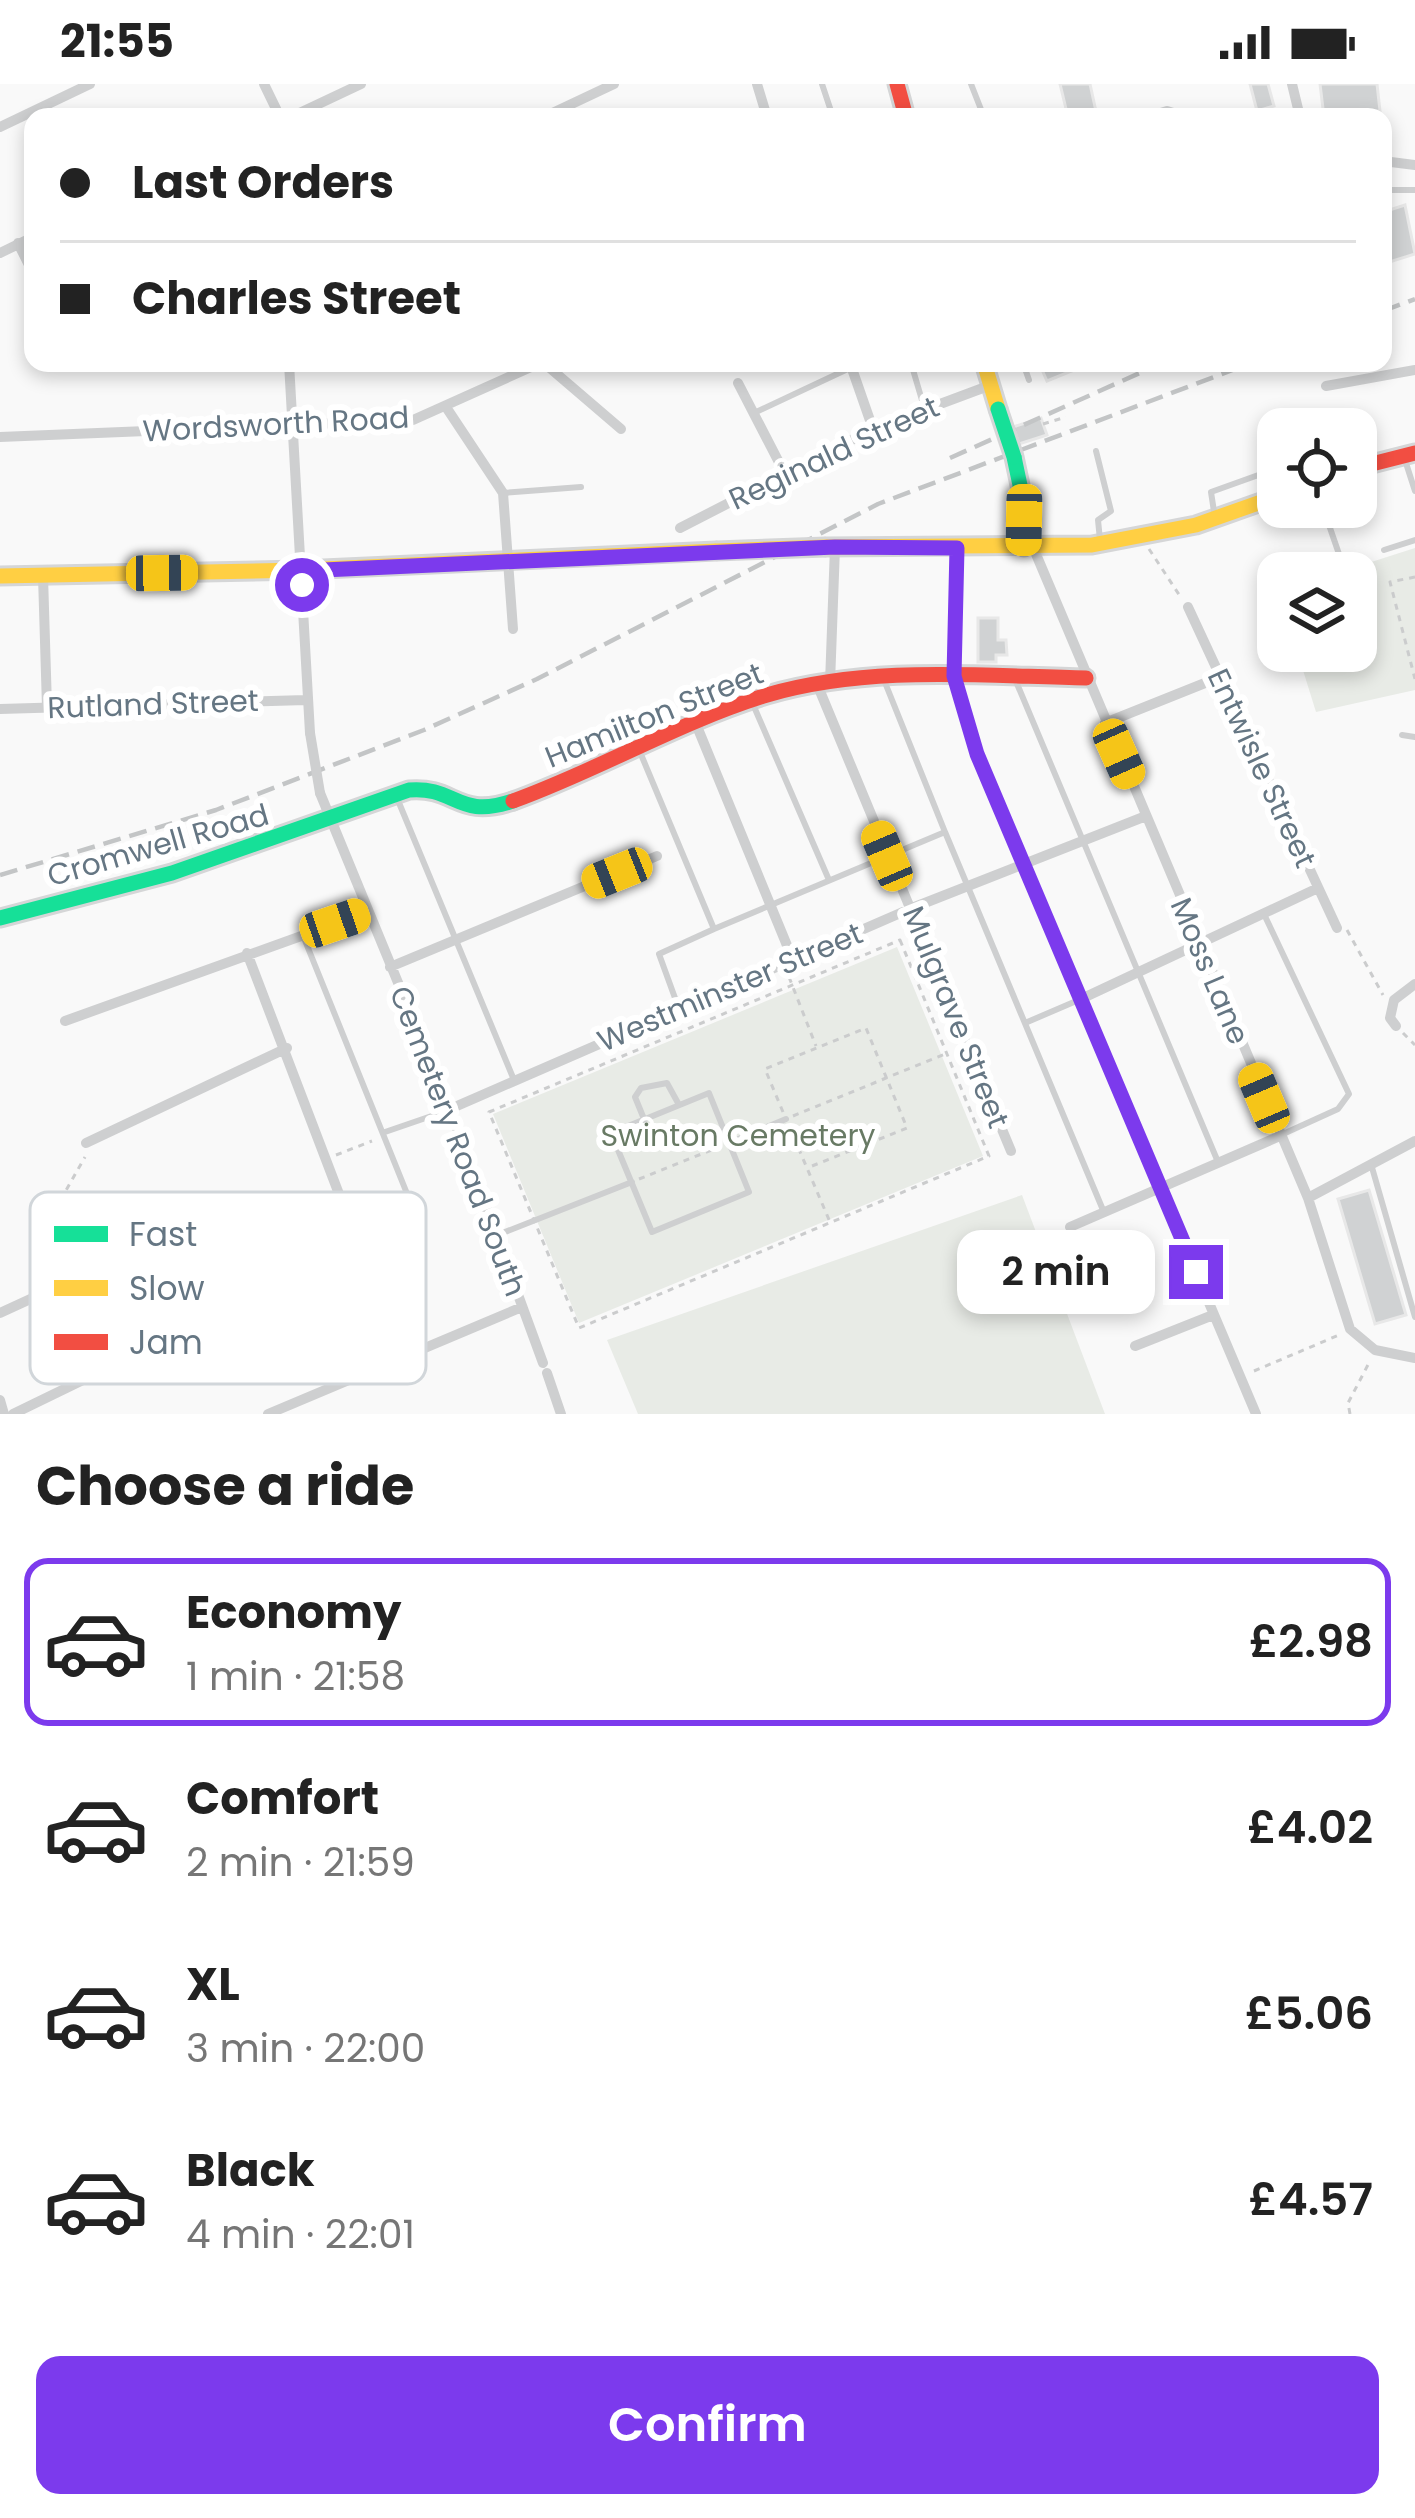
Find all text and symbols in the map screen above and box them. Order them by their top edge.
text: 21:55 [60,10,174,73]
text: Last Orders [132,151,394,214]
text: Charles Street [132,267,461,330]
street label: Reginald Street [722,385,946,521]
street label: Wordsworth Road [142,396,410,452]
map controls [1257,408,1377,672]
button: locate [1257,408,1377,528]
car [1005,484,1043,556]
button: layers [1257,552,1377,672]
car [126,554,198,592]
route start [275,558,329,612]
street label: Hamilton Street [538,652,770,778]
street label: Entwisle Street [1197,661,1327,875]
street label: Rutland Street [47,679,259,729]
car [1088,714,1150,794]
street label: Cromwell Road [42,793,274,897]
car [856,816,918,896]
car [577,843,657,903]
street label: Moss Lane [1160,891,1260,1051]
car [295,894,375,952]
street label: Mulgrave Street [892,900,1020,1134]
street label: Westminster Street [591,912,869,1062]
street label: Cemetery Road South [379,980,537,1302]
car [1233,1058,1295,1138]
park label: Swinton Cemetery [601,1114,876,1157]
legend [30,1192,426,1384]
text: Fast [129,1211,197,1258]
callout: 2 min [956,1230,1154,1314]
text: 2 min [1001,1244,1111,1299]
route end [1169,1245,1223,1299]
text: Slow [129,1265,205,1312]
text: Jam [129,1319,203,1366]
text: Choose a ride [36,1448,414,1524]
text: Economy [186,1581,401,1644]
icon: car [42,1588,150,1696]
text: £2.98 [1249,1610,1373,1673]
text: 1 min · 21:58 [186,1649,405,1704]
text: Comfort [186,1767,379,1830]
icon: car [42,1774,150,1882]
text: £4.02 [1247,1796,1373,1859]
text: 2 min · 21:59 [186,1835,415,1890]
text: XL [186,1953,240,2016]
icon: car [42,1960,150,2068]
text: £5.06 [1245,1982,1373,2045]
text: 3 min · 22:00 [186,2021,425,2076]
text: Black [186,2139,315,2202]
icon: car [42,2146,150,2254]
text: £4.57 [1248,2168,1373,2231]
text: 4 min · 22:01 [186,2207,415,2262]
button: Confirm [36,2356,1379,2494]

